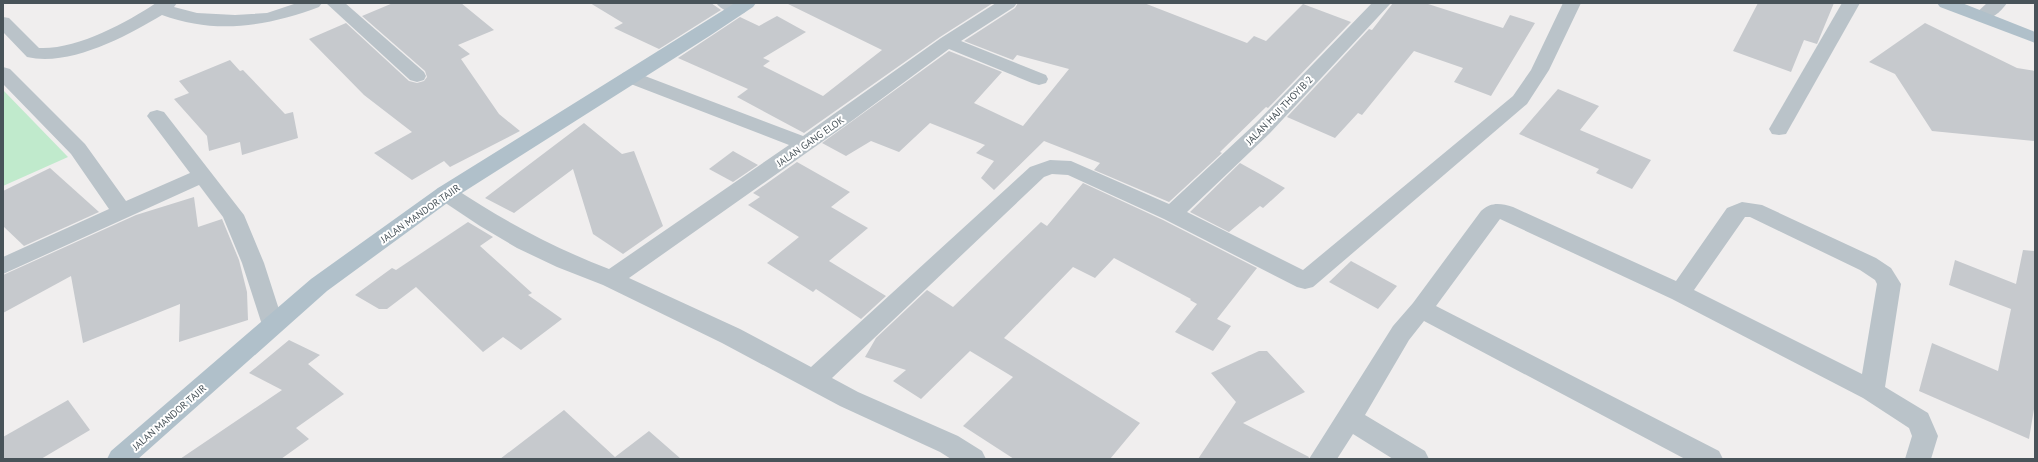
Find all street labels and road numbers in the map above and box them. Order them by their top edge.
street label: JALAN HAJI THOYIB 2 [1242,73,1316,148]
street label: JALAN GANG ELOK [773,113,847,170]
street label: JALAN MANDOR TAJIR [377,181,463,246]
street label: JALAN MANDOR TAJIR [129,382,209,454]

